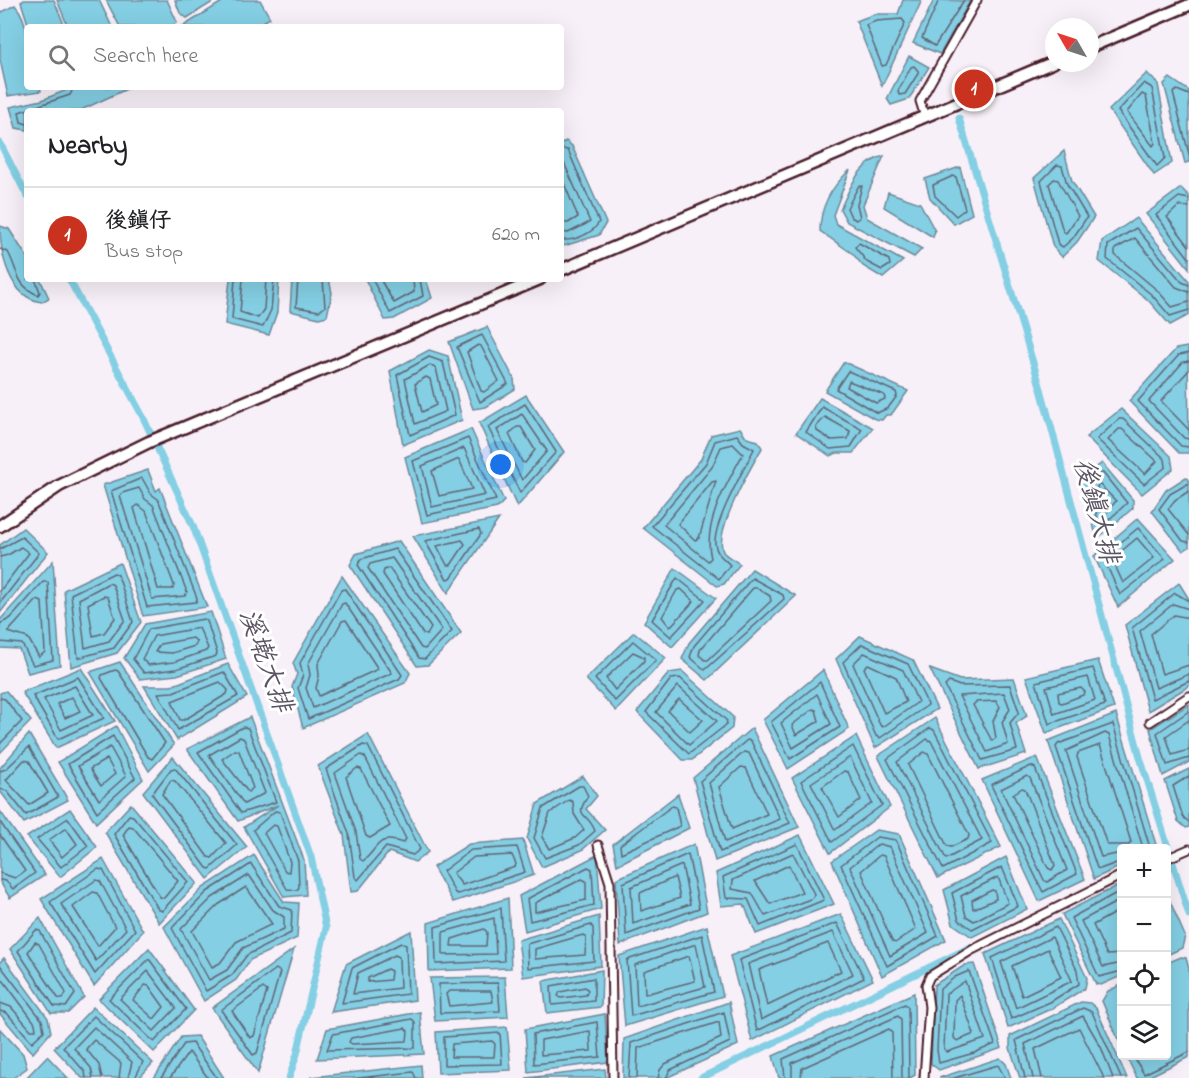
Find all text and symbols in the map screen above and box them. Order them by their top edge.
north arrow [1045,18,1099,72]
search box [24,24,564,90]
icon: search [45,41,78,74]
text: Search here [93,41,198,73]
pin: 1 [954,66,994,112]
text: Nearby [48,128,127,166]
text: 後鎮仔 [105,206,171,238]
text: 1 [64,221,71,250]
text: 620 m [492,221,540,250]
text: Bus stop [105,238,183,267]
your location [486,450,515,479]
water label: 後鎮大排 [1062,454,1129,571]
water label: 溪墘大排 [227,604,302,721]
map controls [1117,844,1171,1060]
button: + [1117,844,1171,898]
button: − [1117,898,1171,952]
button: locate [1117,952,1171,1006]
button: layers [1117,1006,1171,1060]

